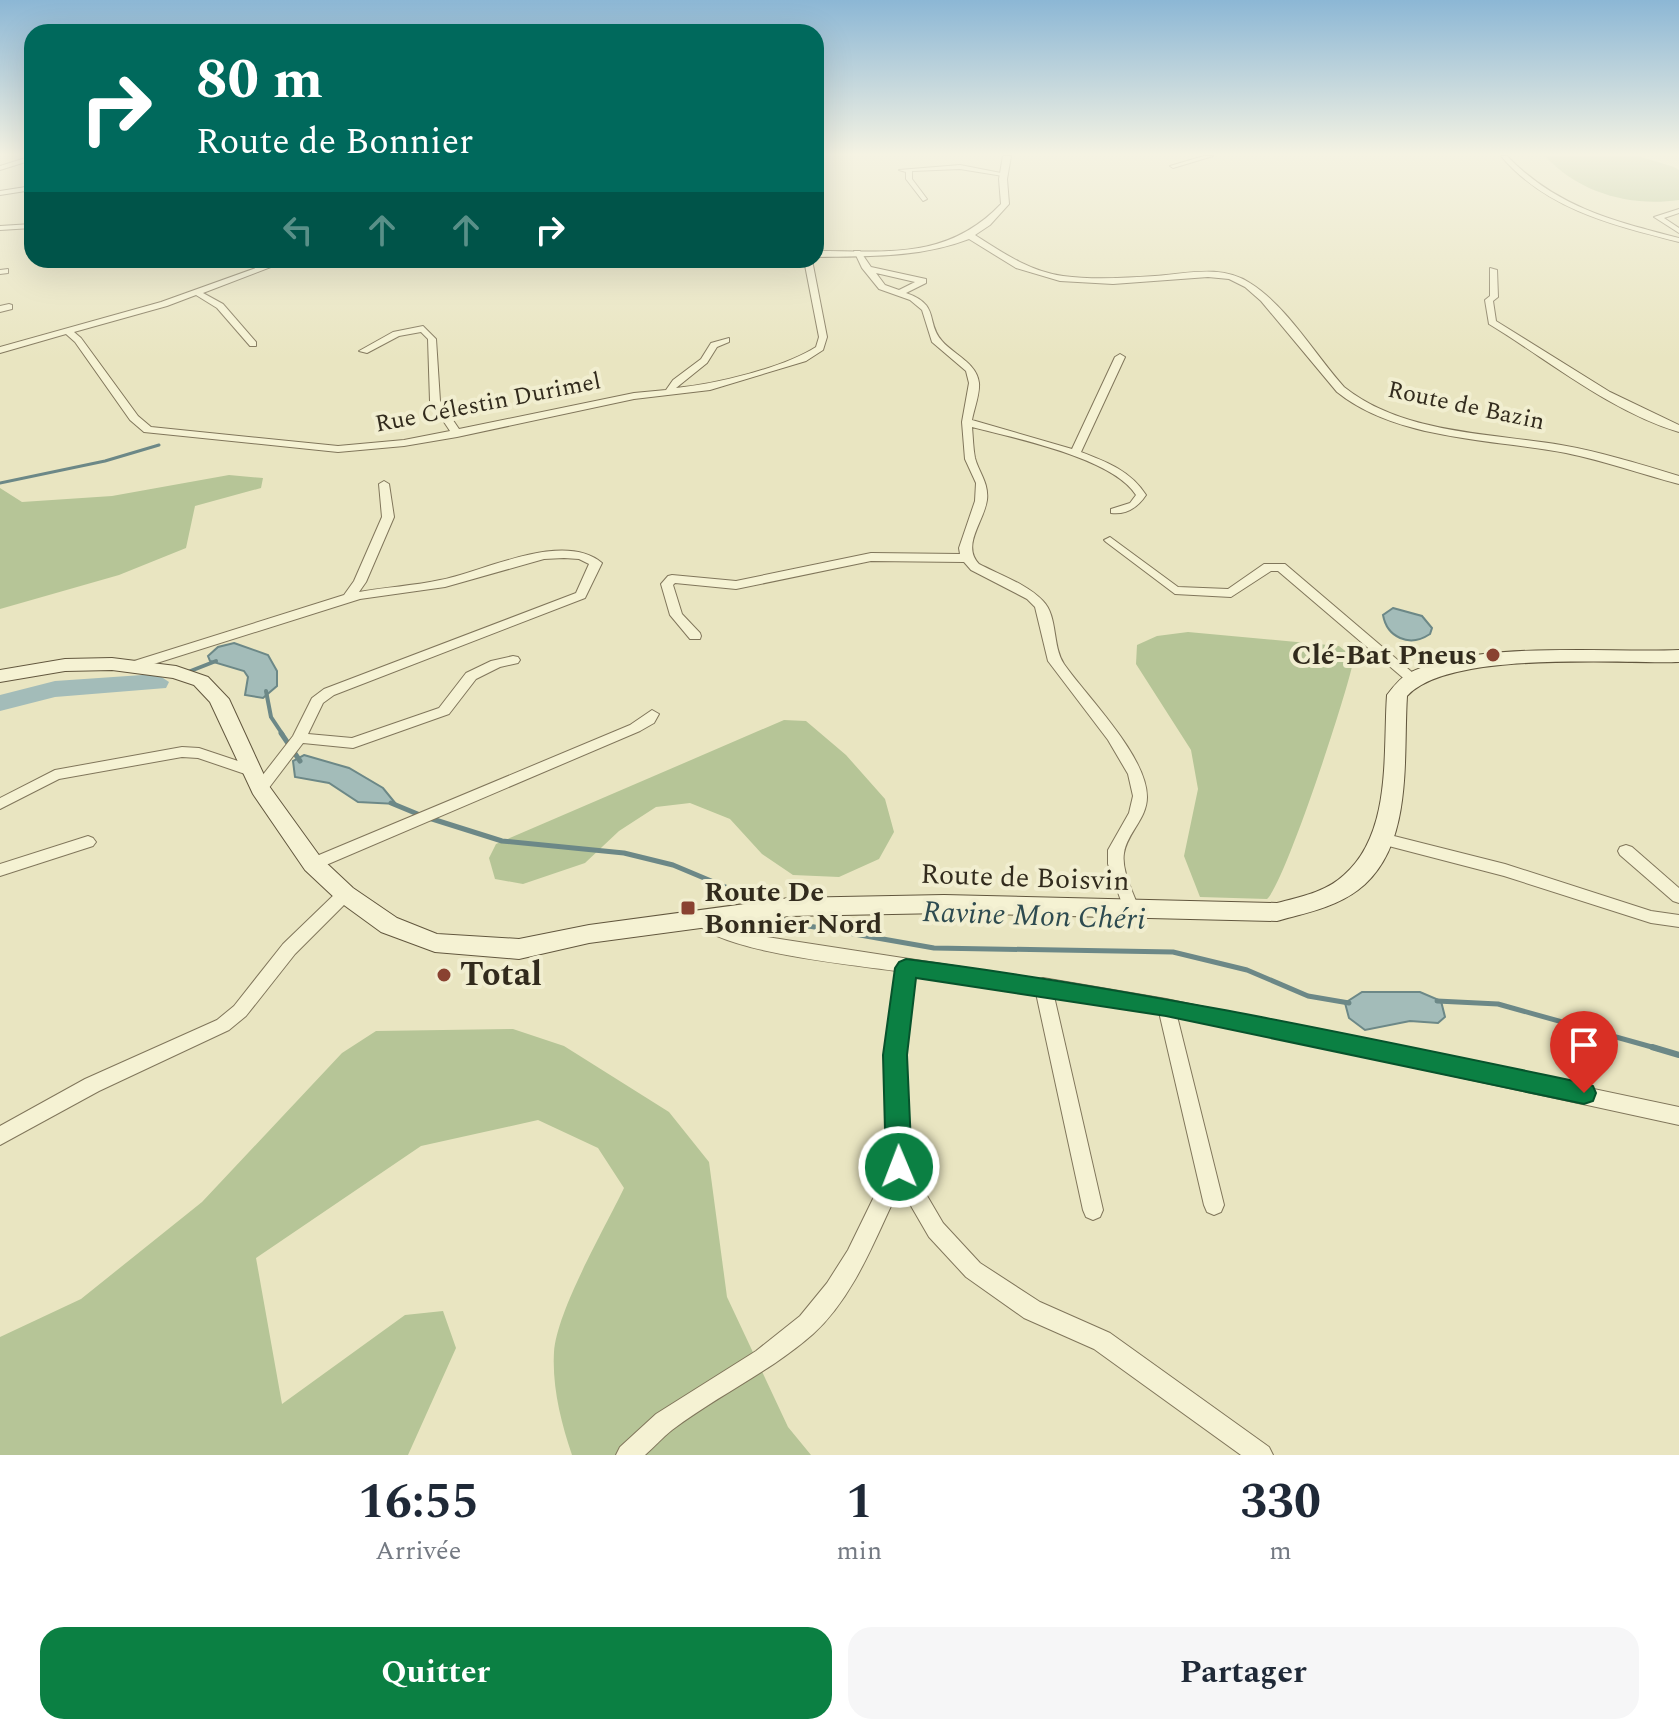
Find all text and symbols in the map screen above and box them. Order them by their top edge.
text: 80 m [196,38,323,123]
icon: right [64,56,168,160]
text: Route de Bonnier [196,115,473,170]
icon: left [276,208,320,252]
icon: ahead [360,208,404,252]
icon: ahead [444,208,488,252]
icon: right [528,208,572,252]
street label: Rue Célestin Durimel [372,363,604,443]
street label: Route de Bazin [1384,372,1548,440]
place label: Clé-Bat Pneus [1292,634,1477,677]
marker: Clé-Bat Pneus [1484,646,1502,664]
street label: Route de Boisvin [920,853,1130,903]
place label: Route De Bonnier Nord [704,871,882,946]
water label: Ravine Mon Chéri [922,889,1146,943]
marker: Route De Bonnier Nord [679,899,697,917]
place label: Total [460,949,542,1001]
marker: Total [435,966,453,984]
pin [1550,1011,1618,1093]
icon: arrive [1562,1023,1606,1067]
position arrow [857,1125,941,1209]
text: 16:55 [358,1466,479,1539]
text: 1 [846,1466,873,1539]
text: 330 [1240,1466,1321,1539]
text: Arrivée [375,1531,461,1571]
text: min [837,1531,882,1571]
text: m [1269,1531,1292,1571]
button: Quitter [40,1627,832,1719]
button: Partager [848,1627,1639,1719]

